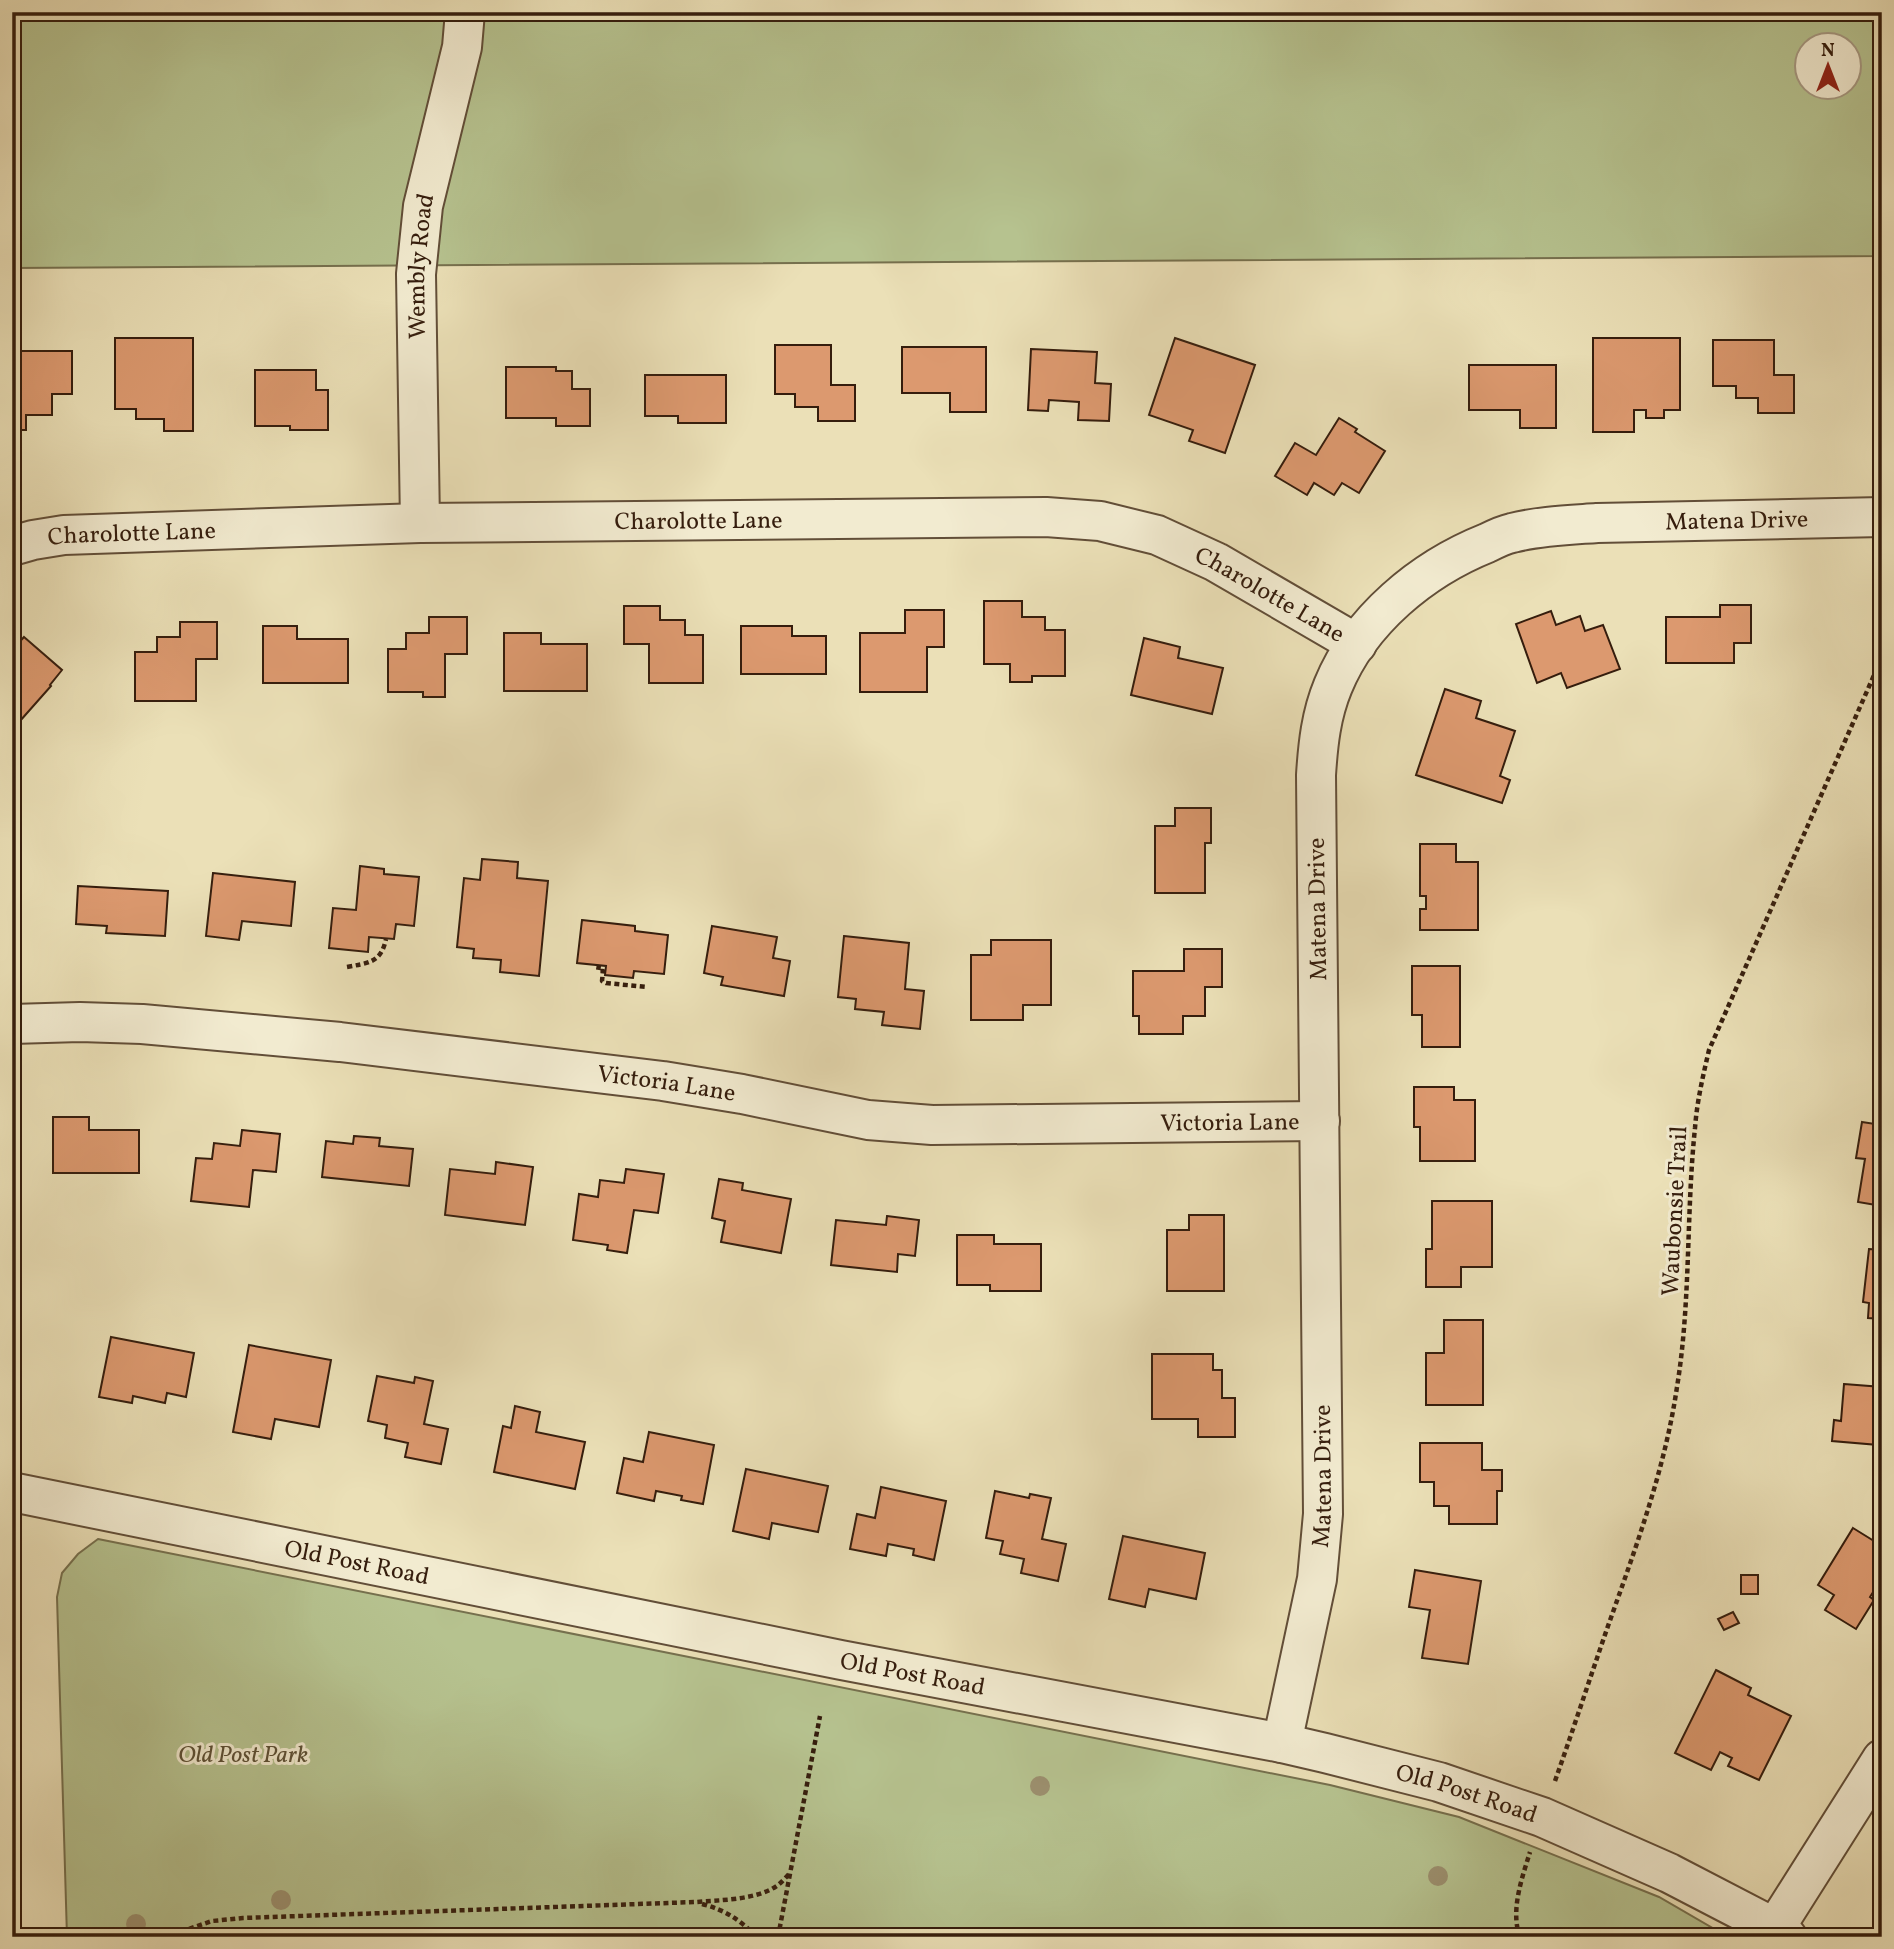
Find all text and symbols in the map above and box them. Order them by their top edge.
north arrow [1792,32,1862,102]
text: N [1821,38,1835,64]
street label: Wembly Road [401,190,444,339]
street label: Matena Drive [1665,504,1809,541]
street label: Charolotte Lane [614,505,783,540]
street label: Charolotte Lane [45,515,216,556]
street label: Charolotte Lane [1189,539,1351,652]
street label: Matena Drive [1301,837,1337,981]
street label: Victoria Lane [595,1058,738,1112]
street label: Victoria Lane [1160,1106,1300,1142]
street label: Waubonsie Trail [1655,1125,1697,1297]
street label: Matena Drive [1305,1404,1342,1549]
street label: Old Post Road [281,1533,432,1595]
street label: Old Post Road [837,1645,988,1706]
park label: Old Post Park [178,1739,308,1773]
street label: Old Post Road [1392,1757,1542,1833]

